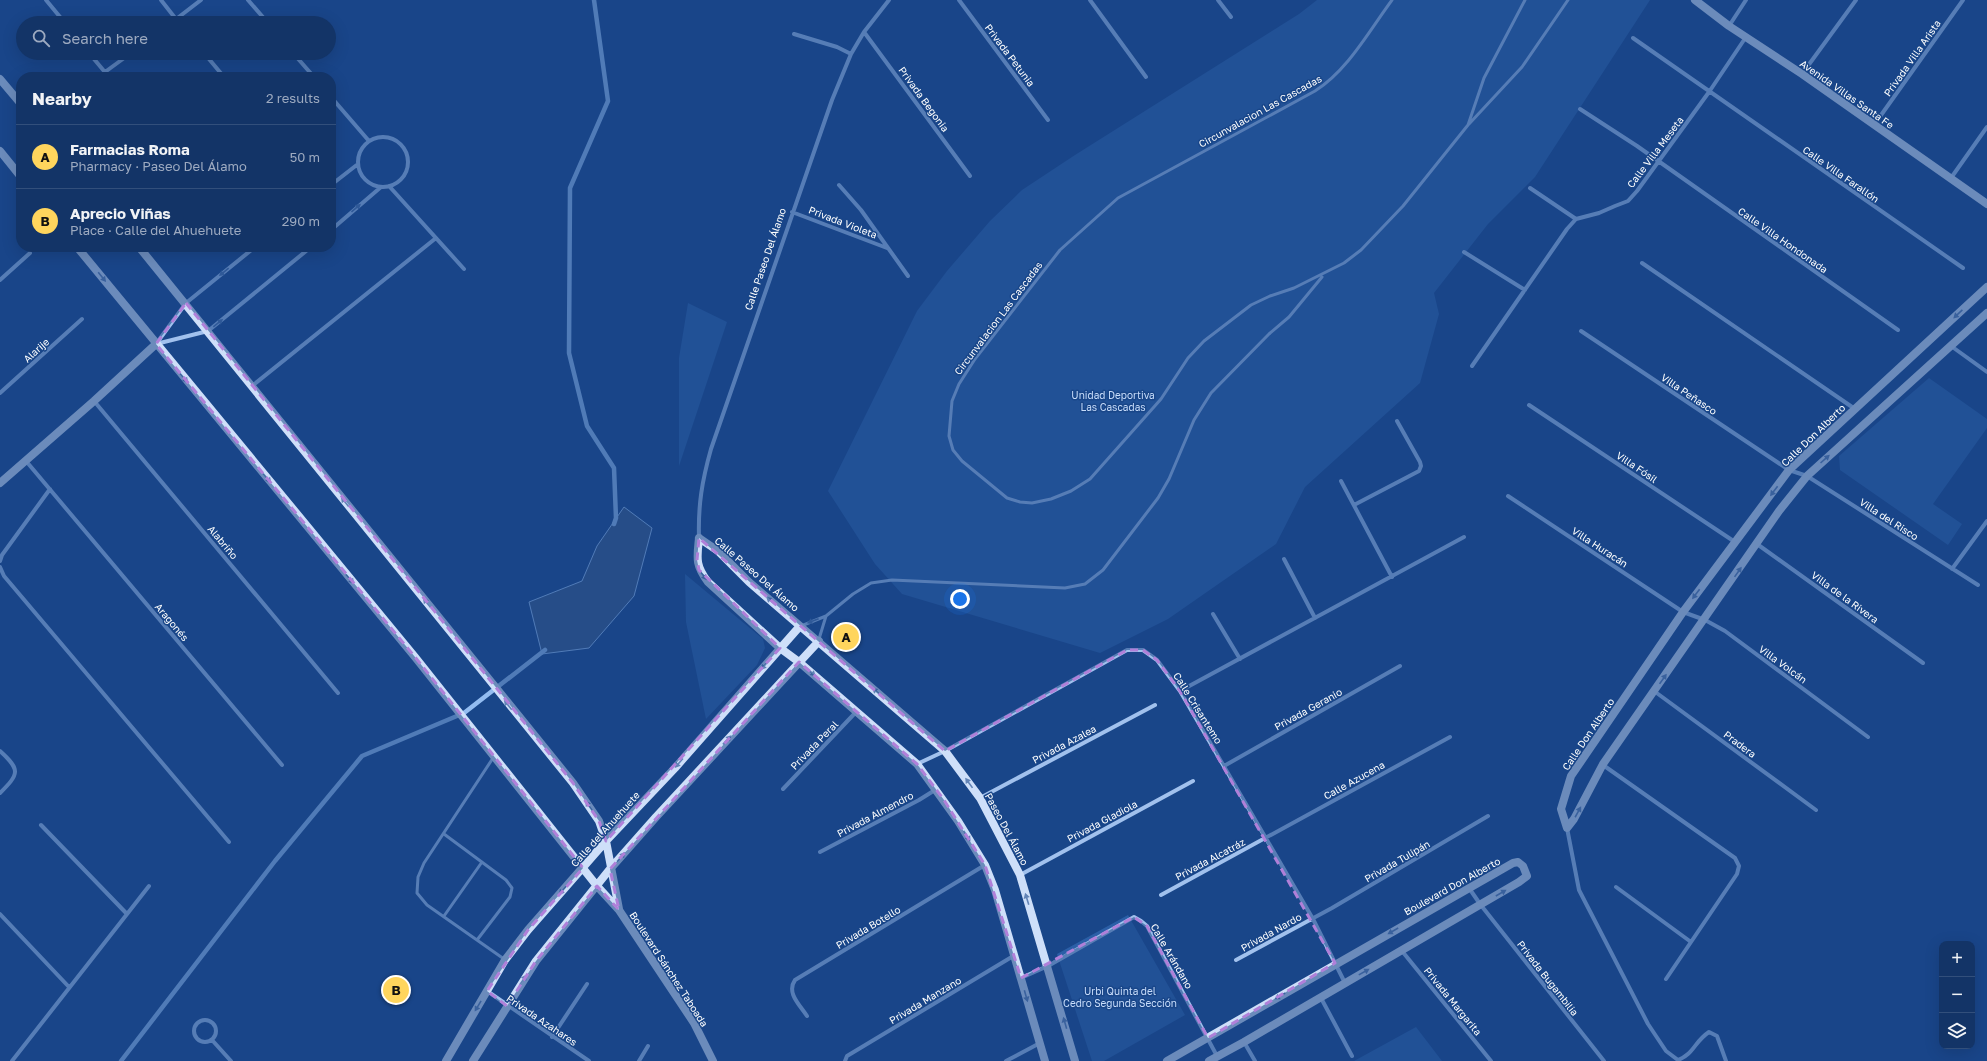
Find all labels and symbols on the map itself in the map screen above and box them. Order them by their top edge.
street label: Privada Villa Arista [1881,17,1943,99]
street label: Privada Petunia [983,21,1037,89]
street label: Avenida Villas Santa Fe [1798,57,1896,131]
street label: Privada Begonia [896,64,952,134]
street label: Circunvalacion Las Cascadas [1197,72,1323,150]
street label: Calle Villa Meseta [1624,114,1686,190]
street label: Calle Villa Farallón [1801,143,1881,205]
street label: Privada Violeta [807,203,879,241]
one-way arrow [350,204,361,213]
street label: Calle Villa Hondonada [1736,205,1830,275]
street label: Calle Paseo Del Álamo [742,206,788,312]
street label: Circunvalacion Las Cascadas [952,259,1044,377]
one-way arrow [219,267,230,276]
one-way arrow [97,272,106,283]
one-way arrow [1953,309,1963,318]
one-way arrow [213,318,224,327]
street label: Alarije [21,335,51,365]
street label: Villa Peñasco [1659,371,1719,417]
one-way arrow [179,373,188,384]
park label: Unidad Deportiva Las Cascadas [1071,389,1155,413]
street label: Calle Don Alberto [1778,401,1848,469]
street label: Villa Fósil [1614,449,1660,485]
one-way arrow [1821,455,1830,464]
one-way arrow [262,473,271,484]
one-way arrow [1770,485,1778,496]
street label: Villa del Risco [1857,496,1921,542]
one-way arrow [341,497,349,508]
street label: Alabriño [205,523,241,561]
street label: Villa Huracán [1570,524,1630,570]
street label: Calle Paseo Del Álamo [713,534,801,614]
one-way arrow [1734,567,1742,578]
street label: Villa de la Rivera [1809,569,1881,625]
one-way arrow [699,570,707,581]
one-way arrow [345,573,354,584]
your location [950,589,970,609]
one-way arrow [1691,589,1700,600]
one-way arrow [765,596,776,605]
one-way arrow [422,598,431,609]
street label: Aragonés [153,601,191,643]
one-way arrow [807,618,819,624]
pin: A [833,622,859,652]
street label: Villa Volcán [1757,643,1809,685]
one-way arrow [761,660,770,671]
one-way arrow [806,668,816,677]
street label: Calle Crisantemo [1171,670,1225,746]
one-way arrow [1659,673,1667,684]
street label: Privada Geranio [1272,685,1344,733]
one-way arrow [872,688,883,697]
street label: Calle Don Alberto [1559,696,1617,772]
one-way arrow [504,699,512,710]
street label: Privada Peral [788,718,840,772]
street label: Privada Azalea [1030,722,1098,766]
street label: Pradera [1721,728,1759,760]
one-way arrow [722,735,731,744]
one-way arrow [675,758,684,768]
street label: Calle Azucena [1321,758,1387,802]
one-way arrow [966,778,974,788]
street label: Calle del Ahuehuete [568,789,642,869]
street label: Privada Almendro [835,789,915,839]
street label: Paseo Del Álamo [983,791,1031,867]
street label: Privada Gladiola [1065,797,1139,845]
one-way arrow [585,801,593,812]
one-way arrow [1575,806,1581,818]
one-way arrow [964,830,971,842]
street label: Privada Alcatráz [1173,836,1247,882]
street label: Privada Tulipán [1362,837,1432,885]
one-way arrow [617,851,626,862]
street label: Boulevard Don Alberto [1402,855,1502,917]
one-way arrow [559,885,568,895]
one-way arrow [1495,889,1507,896]
one-way arrow [1024,893,1030,905]
street label: Privada Botello [834,903,902,951]
street label: Boulevard Sánchez Taboada [627,909,711,1029]
street label: Privada Nardo [1239,910,1303,954]
street label: Calle Arándano [1148,921,1196,991]
one-way arrow [1387,927,1399,934]
street label: Privada Bugambilia [1515,938,1581,1018]
street label: Privada Margarita [1422,964,1484,1038]
one-way arrow [1358,969,1370,975]
street label: Privada Manzano [887,974,963,1026]
pin: B [383,975,409,1005]
one-way arrow [519,975,527,986]
park label: Urbi Quinta del Cedro Segunda Sección [1063,985,1177,1009]
one-way arrow [1024,990,1030,1003]
street label: Privada Azahares [504,992,580,1048]
one-way arrow [1274,992,1286,999]
one-way arrow [475,1000,482,1012]
one-way arrow [1062,1017,1068,1029]

